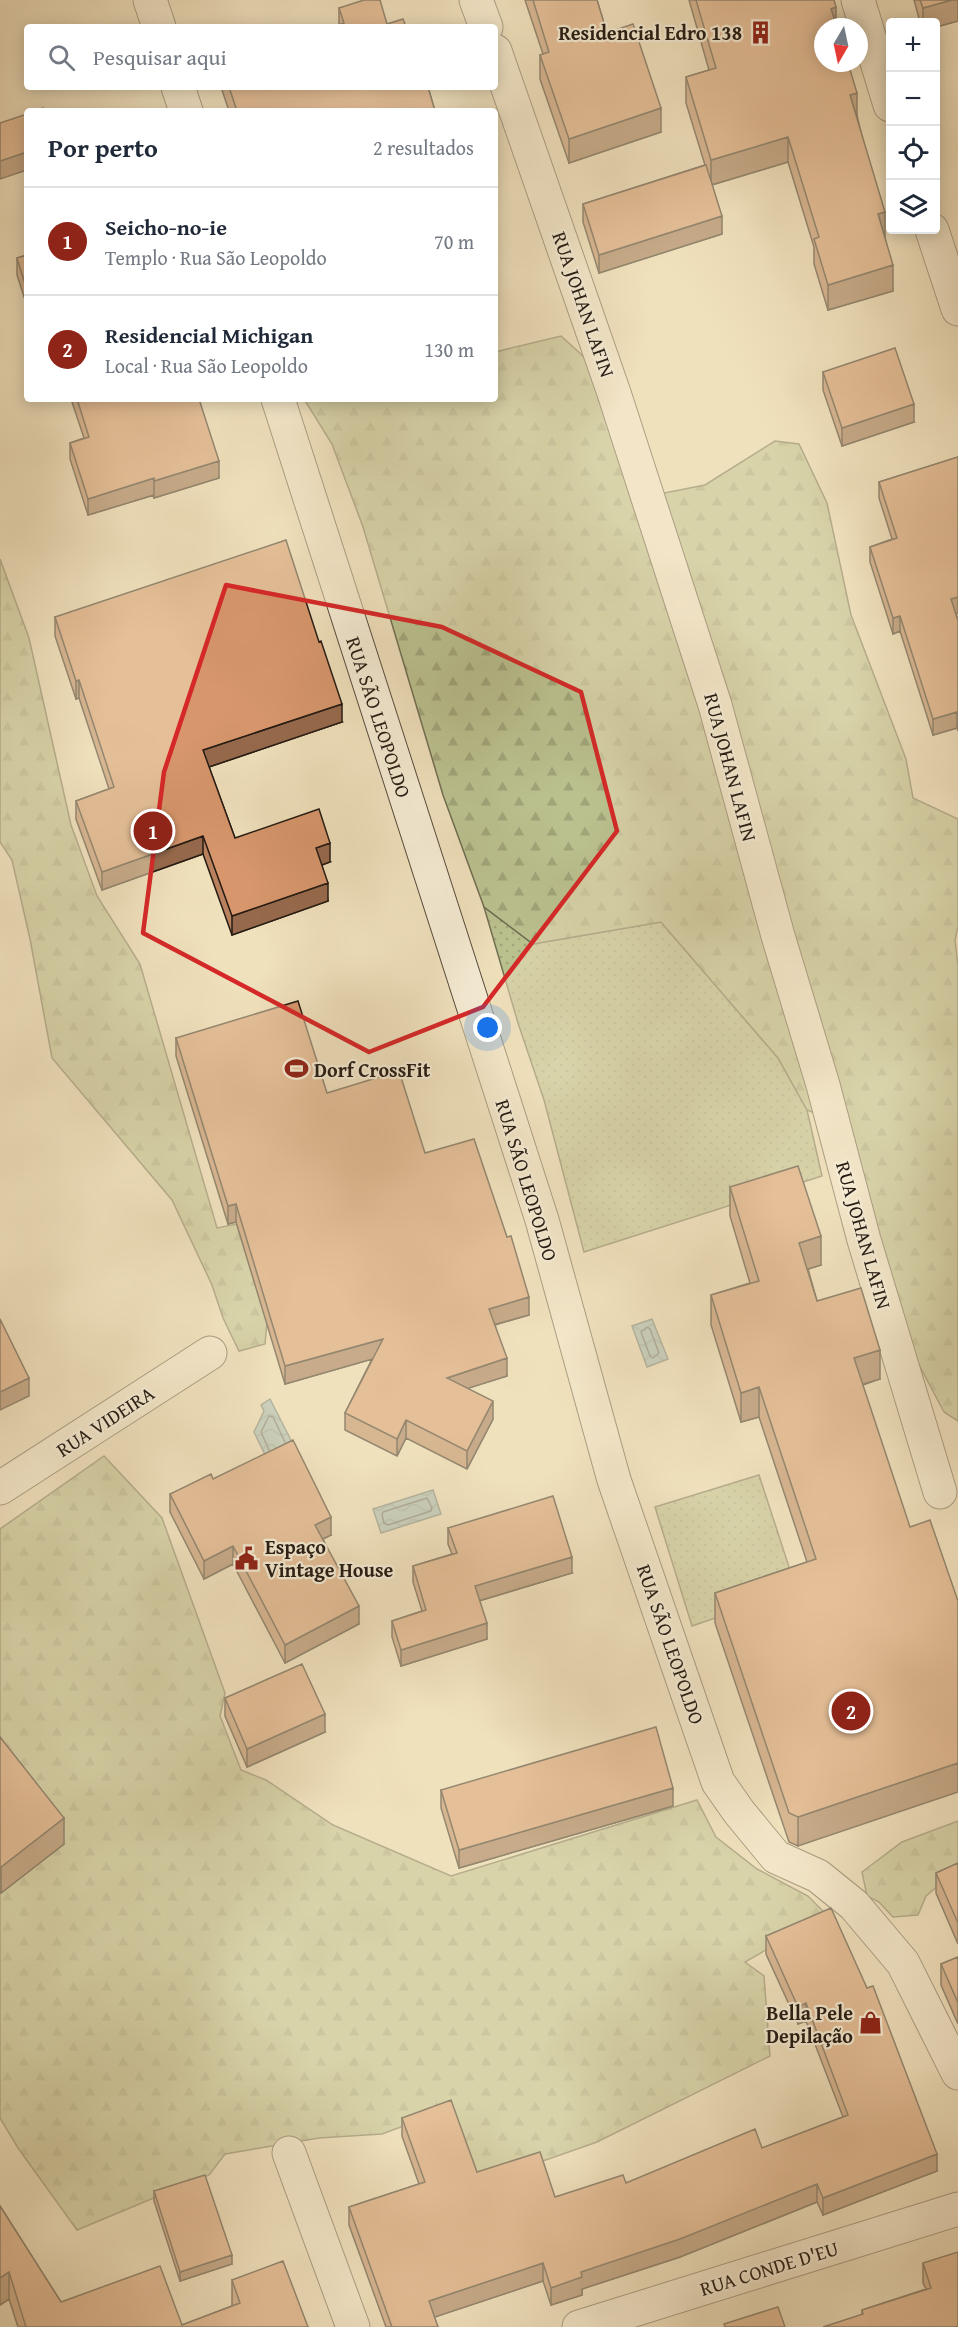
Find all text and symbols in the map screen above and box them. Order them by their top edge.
place label: Residencial Edro 138 [558,18,742,47]
north arrow [814,18,868,72]
map controls [886,18,940,234]
button: + [886,18,940,72]
building icon: Residencial Edro 138 [747,19,773,45]
search box [24,24,498,90]
icon: search [45,41,78,74]
text: Pesquisar aqui [93,41,227,73]
button: − [886,72,940,126]
button: locate [886,126,940,180]
text: Por perto [48,128,158,167]
text: 2 resultados [373,133,474,162]
button: layers [886,180,940,234]
text: Seicho-no-ie [105,211,227,243]
text: 1 [62,227,73,256]
text: 70 m [434,227,474,256]
street label: RUA JOHAN LAFIN [545,227,623,381]
text: Templo · Rua São Leopoldo [105,243,327,272]
text: Residencial Michigan [105,319,313,351]
text: 2 [62,335,73,364]
text: 130 m [424,335,474,364]
text: Local · Rua São Leopoldo [105,351,308,380]
street label: RUA SÃO LEOPOLDO [339,633,419,801]
street label: RUA JOHAN LAFIN [697,690,765,844]
pin: 1 [134,808,172,854]
your location [473,1013,502,1042]
place label: Dorf CrossFit [314,1055,431,1084]
sports icon: Dorf CrossFit [283,1056,309,1082]
street label: RUA SÃO LEOPOLDO [489,1096,565,1264]
street label: RUA JOHAN LAFIN [829,1158,899,1312]
street label: RUA VIDEIRA [50,1378,160,1464]
place label: Espaço Vintage House [265,1532,394,1584]
public building icon: Espaço Vintage House [234,1545,260,1571]
street label: RUA SÃO LEOPOLDO [630,1560,712,1728]
pin: 2 [832,1688,870,1734]
place label: Bella Pele Depilação [766,1998,853,2050]
shop icon: Bella Pele Depilação [858,2010,884,2036]
street label: RUA CONDE D'EU [696,2233,842,2303]

